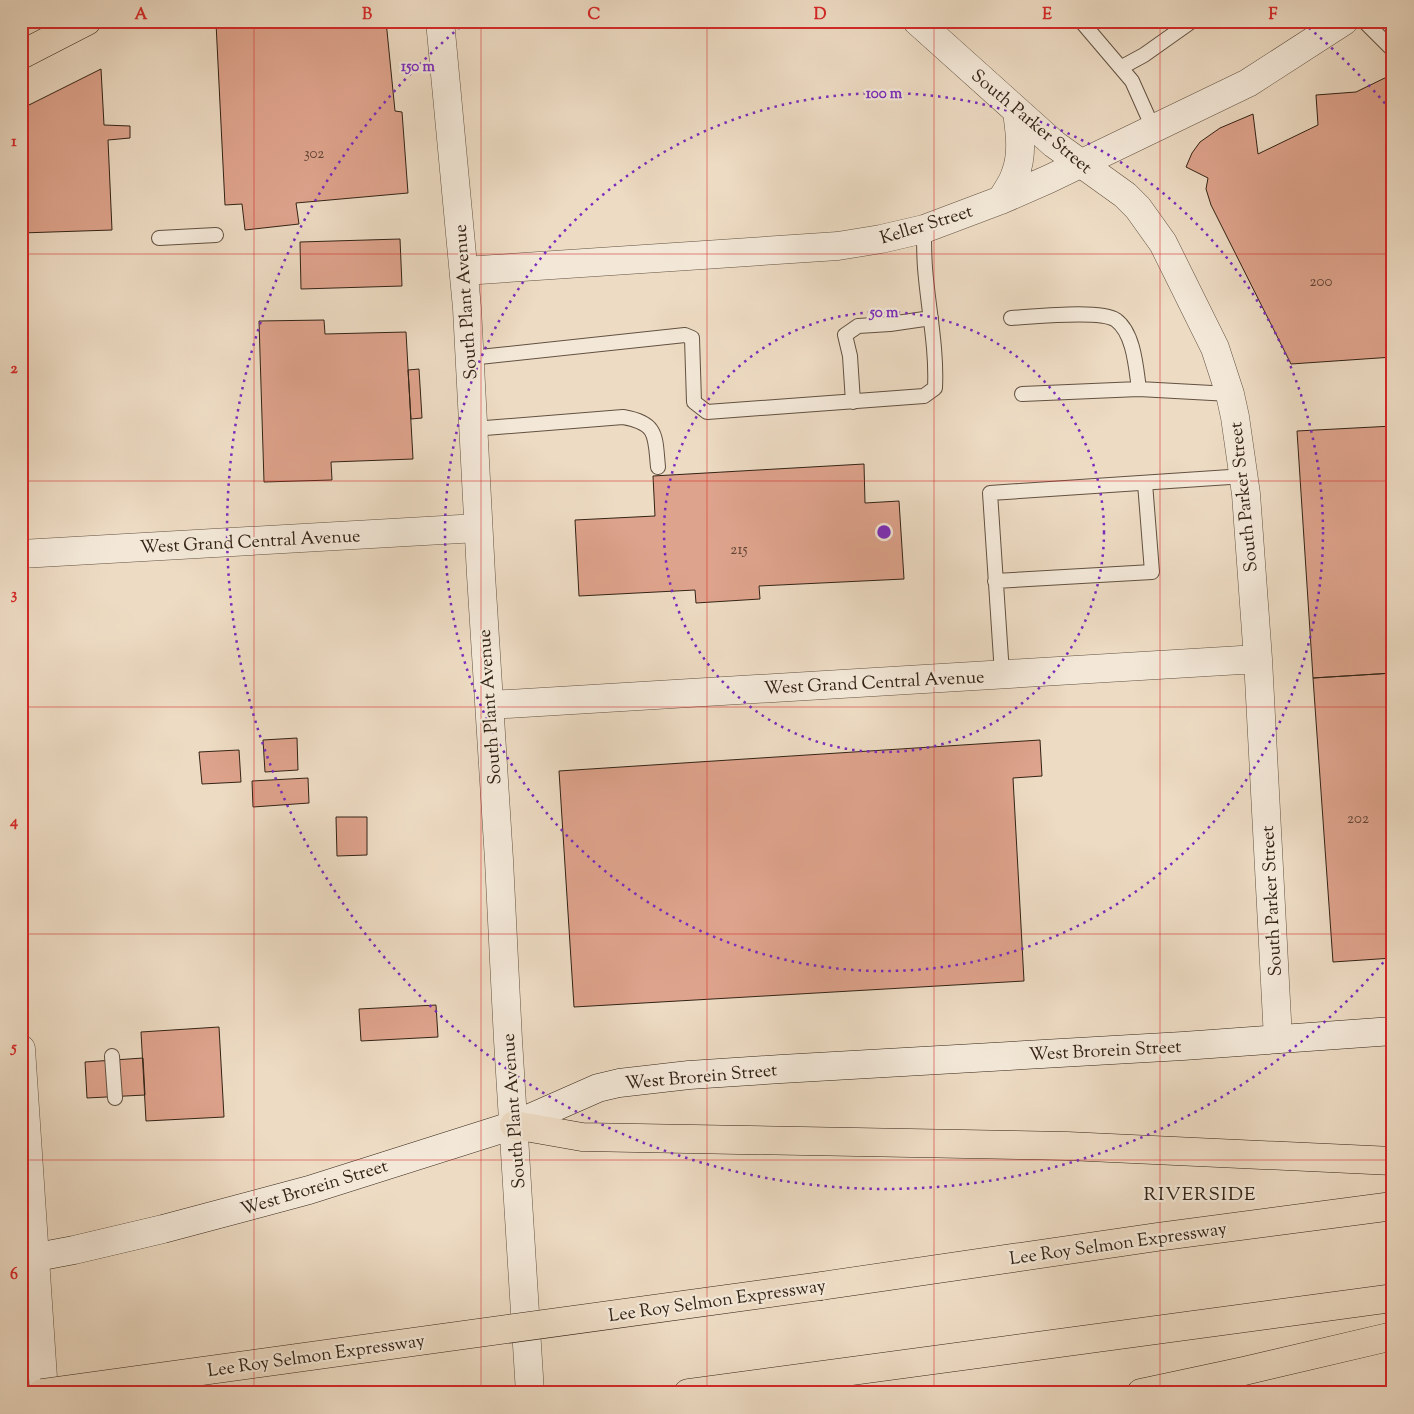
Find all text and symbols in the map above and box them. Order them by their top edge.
text: A [135,4,148,27]
text: B [362,4,372,27]
text: C [588,4,601,27]
text: D [814,4,827,27]
text: E [1042,4,1052,27]
text: F [1269,4,1278,27]
text: 150 m [401,57,435,78]
street label: South Parker Street [965,64,1097,181]
text: 100 m [866,84,903,105]
text: 1 [11,131,17,154]
house number: 302 [304,144,324,165]
street label: Keller Street [877,199,976,252]
street label: South Plant Avenue [449,223,485,380]
house number: 200 [1310,272,1333,293]
text: 50 m [869,303,899,324]
text: 2 [10,358,18,381]
street label: South Parker Street [1224,420,1266,573]
centre of rings [875,523,893,541]
street label: West Grand Central Avenue [139,524,361,562]
house number: 215 [730,540,748,561]
text: 3 [11,584,18,607]
street label: South Plant Avenue [473,628,509,785]
street label: West Grand Central Avenue [763,665,985,703]
house number: 202 [1347,809,1369,830]
text: 4 [9,811,18,834]
street label: South Parker Street [1256,825,1290,977]
street label: South Plant Avenue [497,1032,533,1189]
street label: West Brorein Street [1028,1035,1182,1069]
text: 5 [9,1037,17,1060]
street label: West Brorein Street [624,1058,778,1098]
street label: West Brorein Street [238,1154,391,1224]
district label: RIVERSIDE [1143,1182,1257,1209]
street label: Lee Roy Selmon Expressway [1008,1217,1229,1273]
text: 6 [10,1264,18,1287]
street label: Lee Roy Selmon Expressway [607,1274,828,1330]
street label: Lee Roy Selmon Expressway [206,1329,427,1385]

